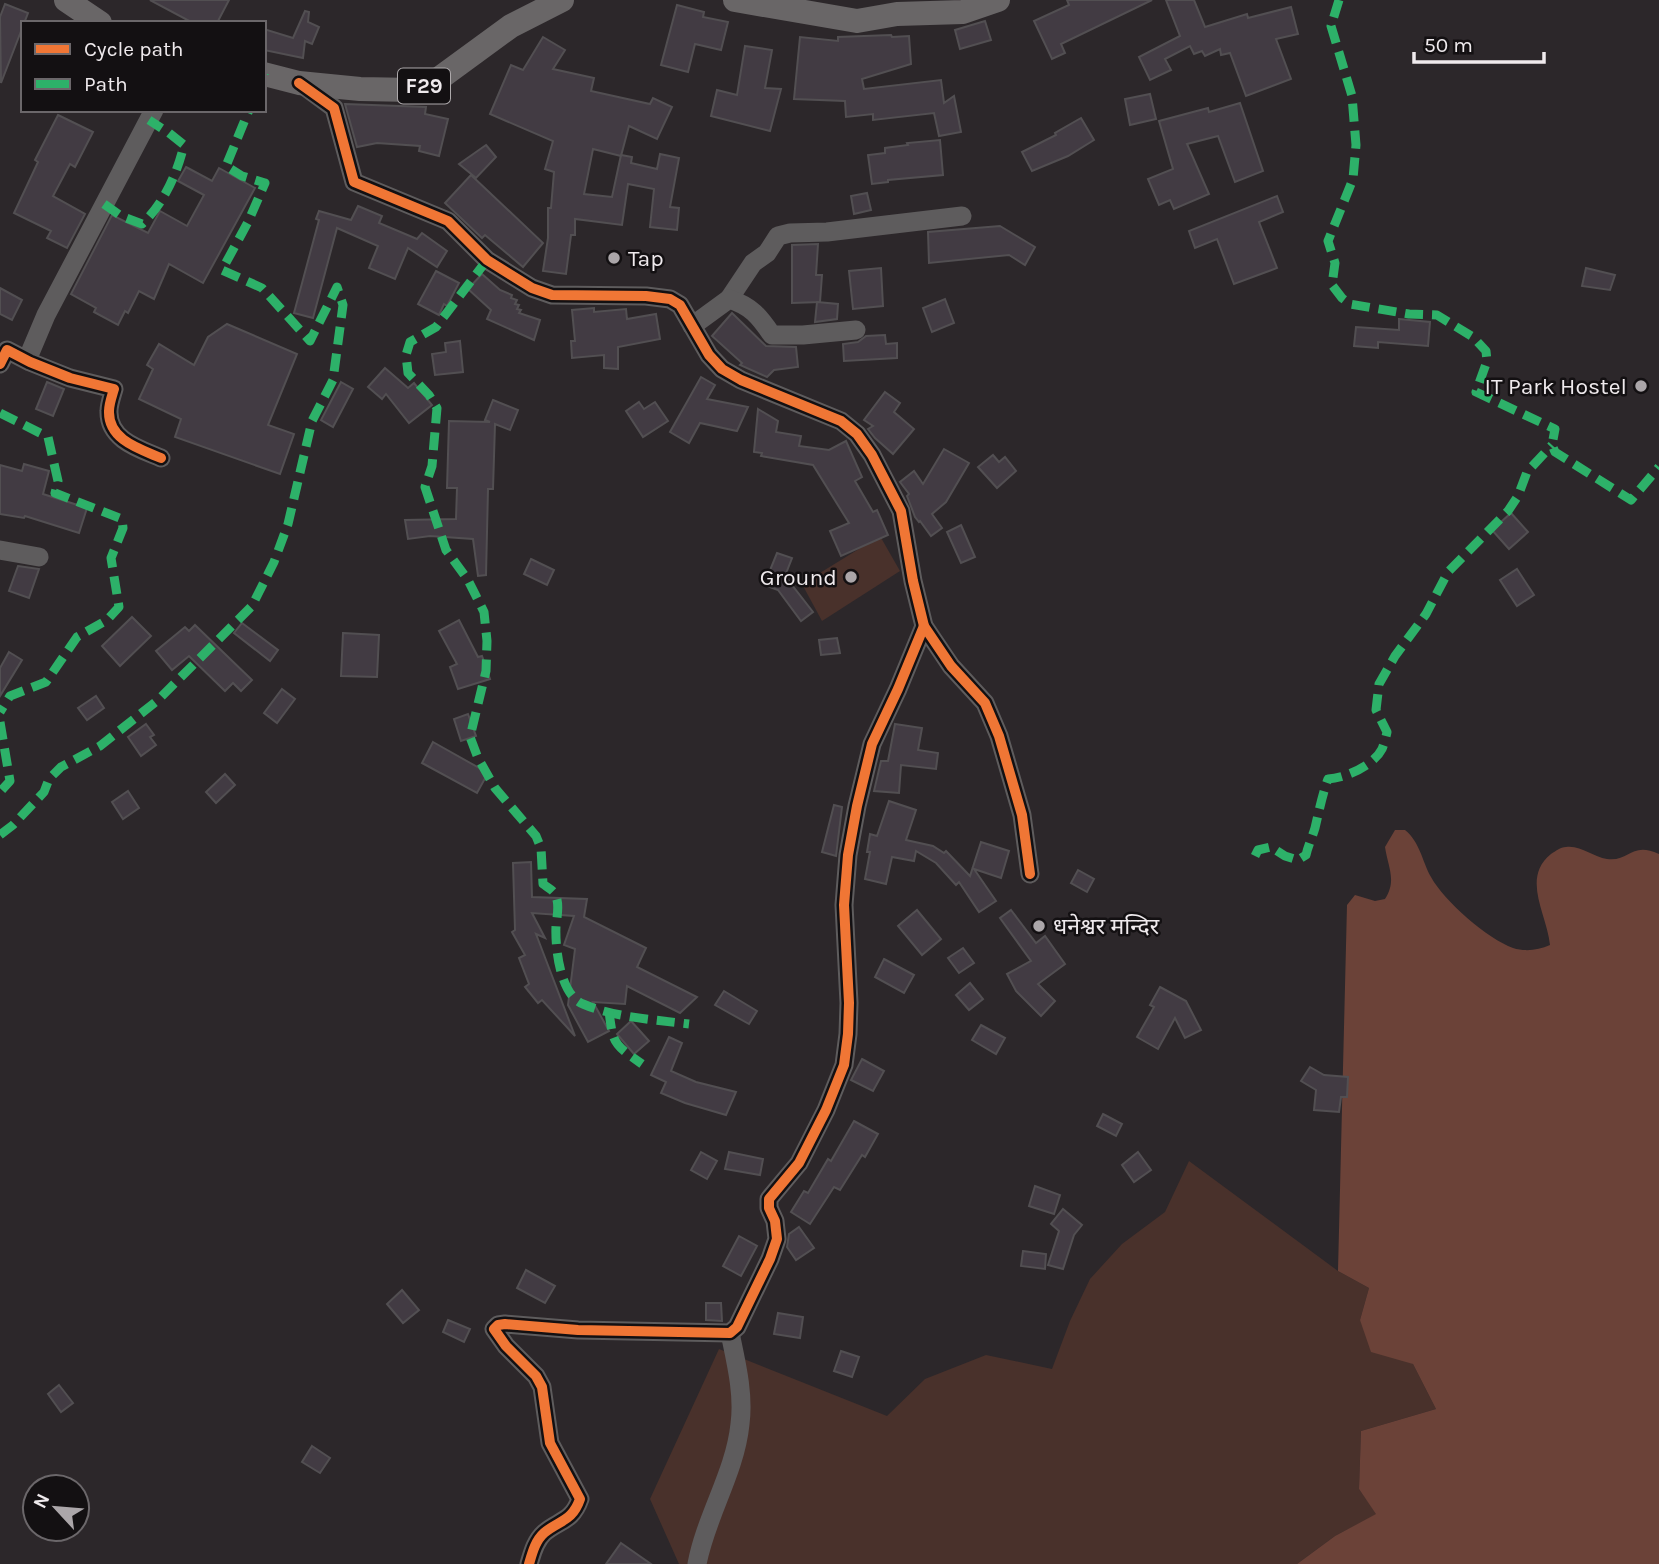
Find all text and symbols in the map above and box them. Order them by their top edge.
legend [21,21,266,112]
scale bar [1414,21,1544,65]
text: 50 m [1424,33,1473,57]
text: Cycle path [84,37,184,61]
road number: F29 [398,68,450,104]
text: Path [84,72,128,96]
place label: Tap [628,245,664,272]
marker: Tap [606,250,622,266]
place label: IT Park Hostel [1485,373,1627,400]
marker: IT Park Hostel [1633,378,1649,394]
place label: Ground [760,564,837,591]
marker: Ground [843,569,859,585]
place label: धनेश्वर मन्दिर [1053,913,1160,940]
marker: धनेश्वर मन्दिर [1031,918,1047,934]
north arrow [21,1473,91,1543]
text: N [29,1490,54,1512]

